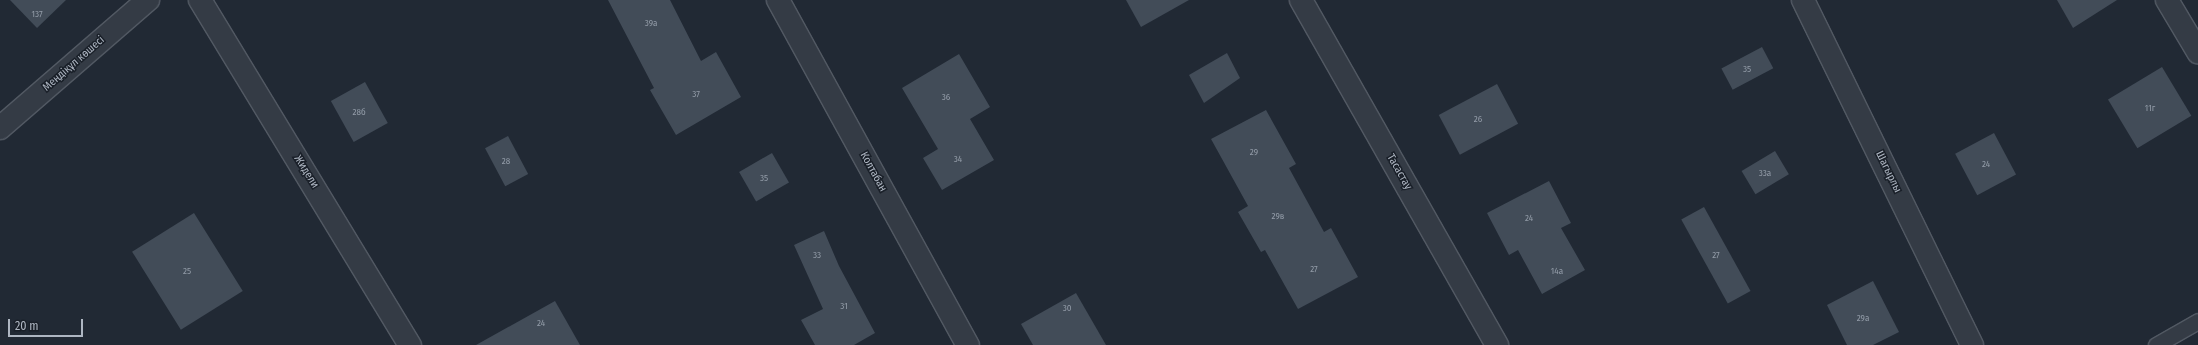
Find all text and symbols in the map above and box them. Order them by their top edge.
house number: 137 [31,9,43,19]
house number: 39а [645,18,657,28]
street label: Меңдіқұл көшесі [40,34,108,94]
house number: 35 [1743,64,1751,74]
house number: 37 [692,89,700,99]
house number: 36 [942,92,950,102]
house number: 11г [2145,103,2155,113]
house number: 28б [352,107,366,117]
house number: 26 [1474,114,1482,124]
house number: 29 [1250,147,1258,157]
street label: Шагырлы [1872,149,1904,195]
street label: Колтабан [857,150,889,194]
street label: Тасастау [1384,152,1414,192]
street label: Жидели [291,153,321,191]
house number: 34 [954,154,962,164]
house number: 28 [502,156,510,166]
house number: 24 [1982,159,1990,169]
house number: 33а [1759,168,1771,178]
house number: 35 [760,173,768,183]
house number: 29в [1272,211,1284,221]
house number: 24 [1525,213,1533,223]
house number: 33 [813,250,821,260]
house number: 27 [1712,250,1720,260]
house number: 27 [1310,264,1318,274]
house number: 25 [183,266,191,276]
house number: 14а [1551,266,1563,276]
house number: 31 [840,301,848,311]
house number: 30 [1063,303,1071,313]
scale bar [10,311,85,337]
house number: 29а [1857,313,1869,323]
house number: 24 [537,318,545,328]
text: 20 m [15,319,39,333]

